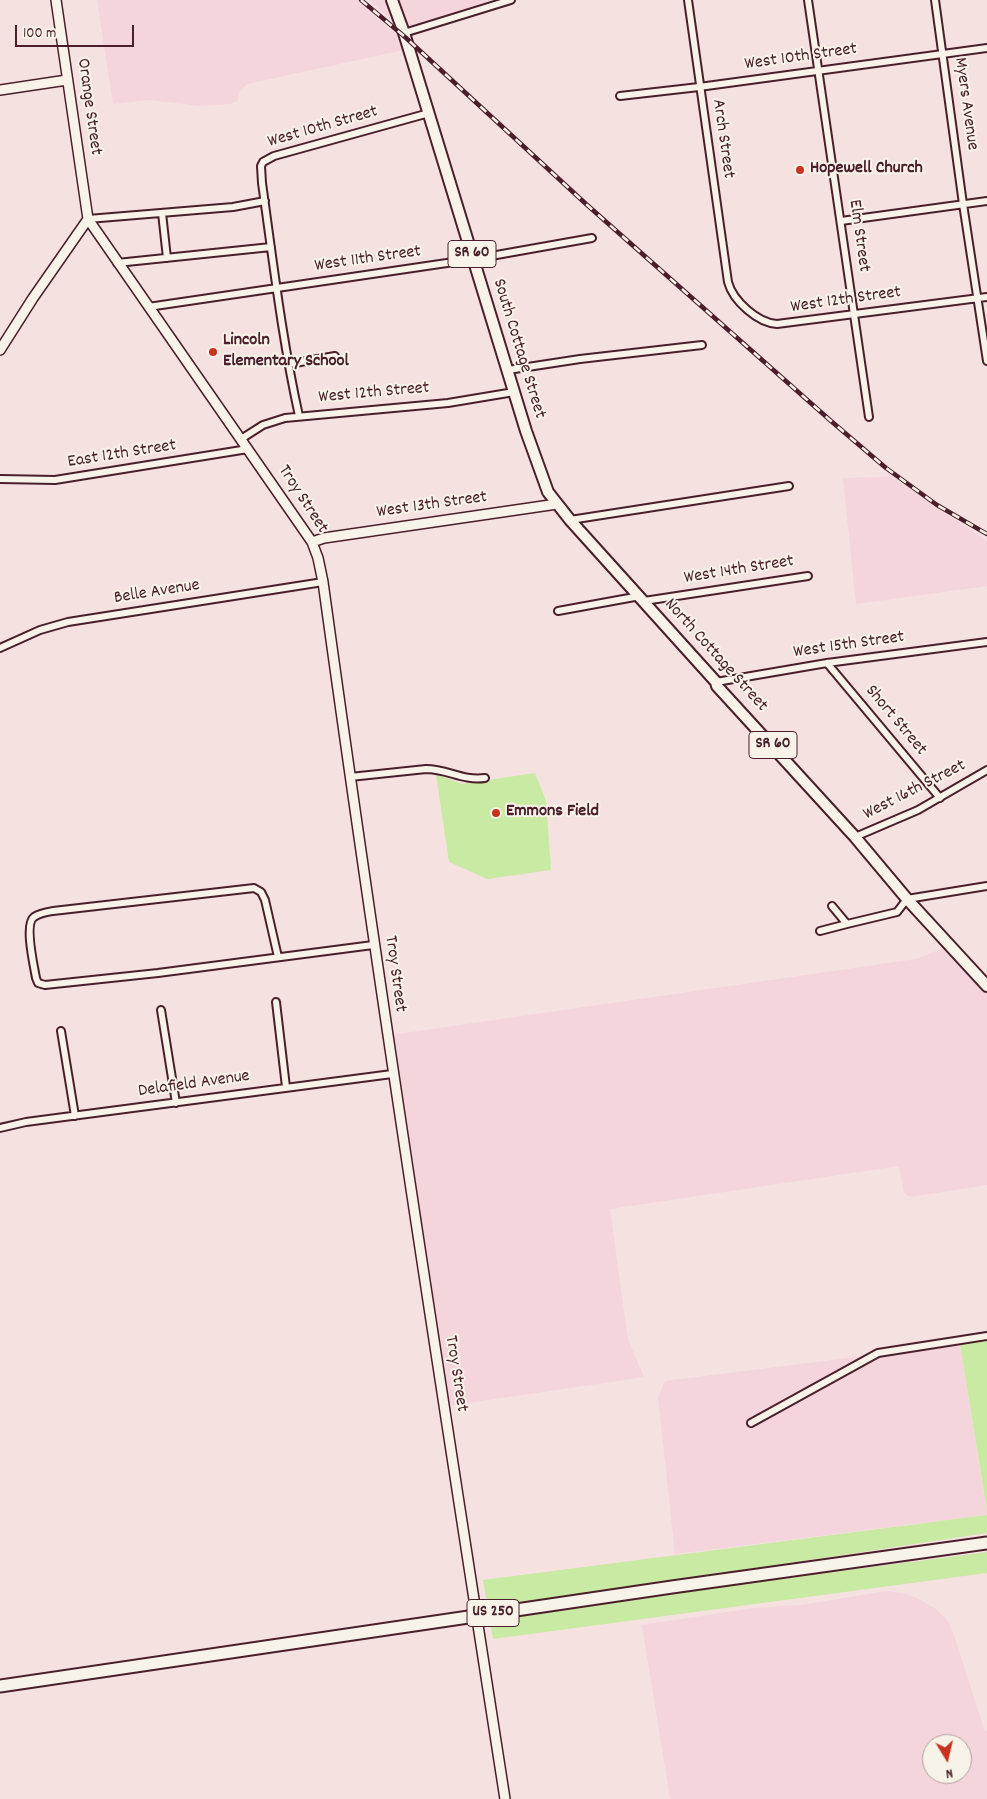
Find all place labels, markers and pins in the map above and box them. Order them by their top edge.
place label: Hopewell Church [810,159,923,181]
marker: Hopewell Church [794,164,806,176]
place label: Lincoln Elementary School [223,331,349,374]
marker: Lincoln Elementary School [207,346,219,358]
place label: Emmons Field [506,802,599,824]
marker: Emmons Field [490,807,502,819]

